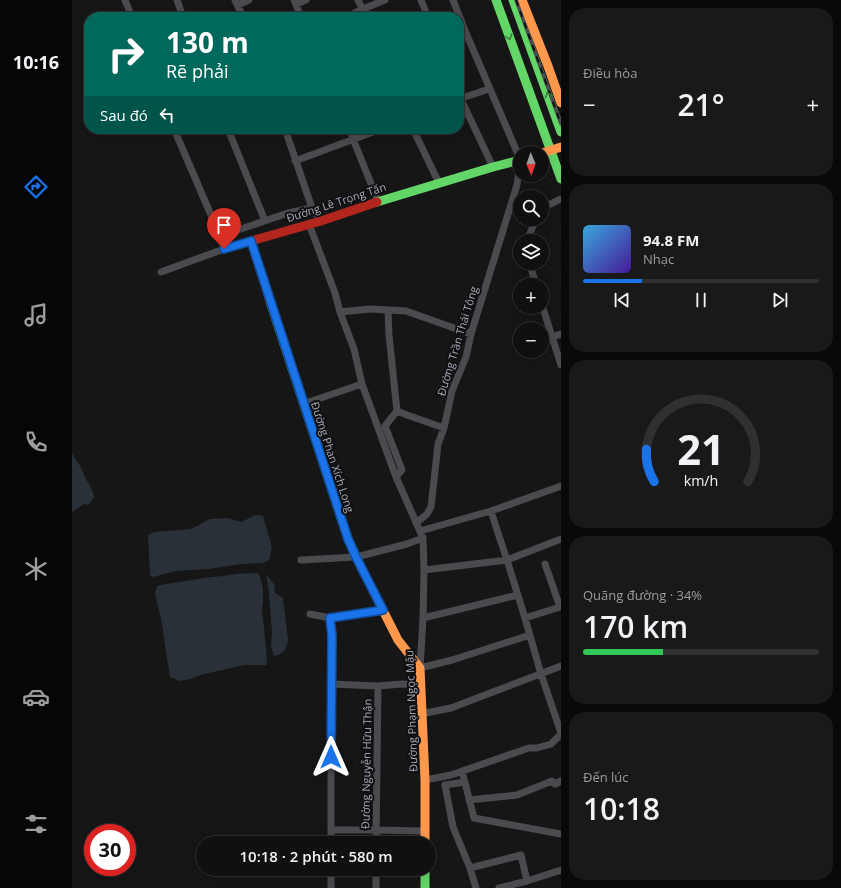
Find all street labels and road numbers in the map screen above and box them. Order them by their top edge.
street label: Đường Lê Trọng Tấn [284,179,388,225]
street label: Đường Trần Thái Tông [433,284,481,398]
street label: Đường Phan Xích Long [308,400,358,514]
street label: Đường Phạm Ngọc Mậu [401,650,421,772]
street label: Đường Nguyễn Hữu Thận [357,699,375,829]

